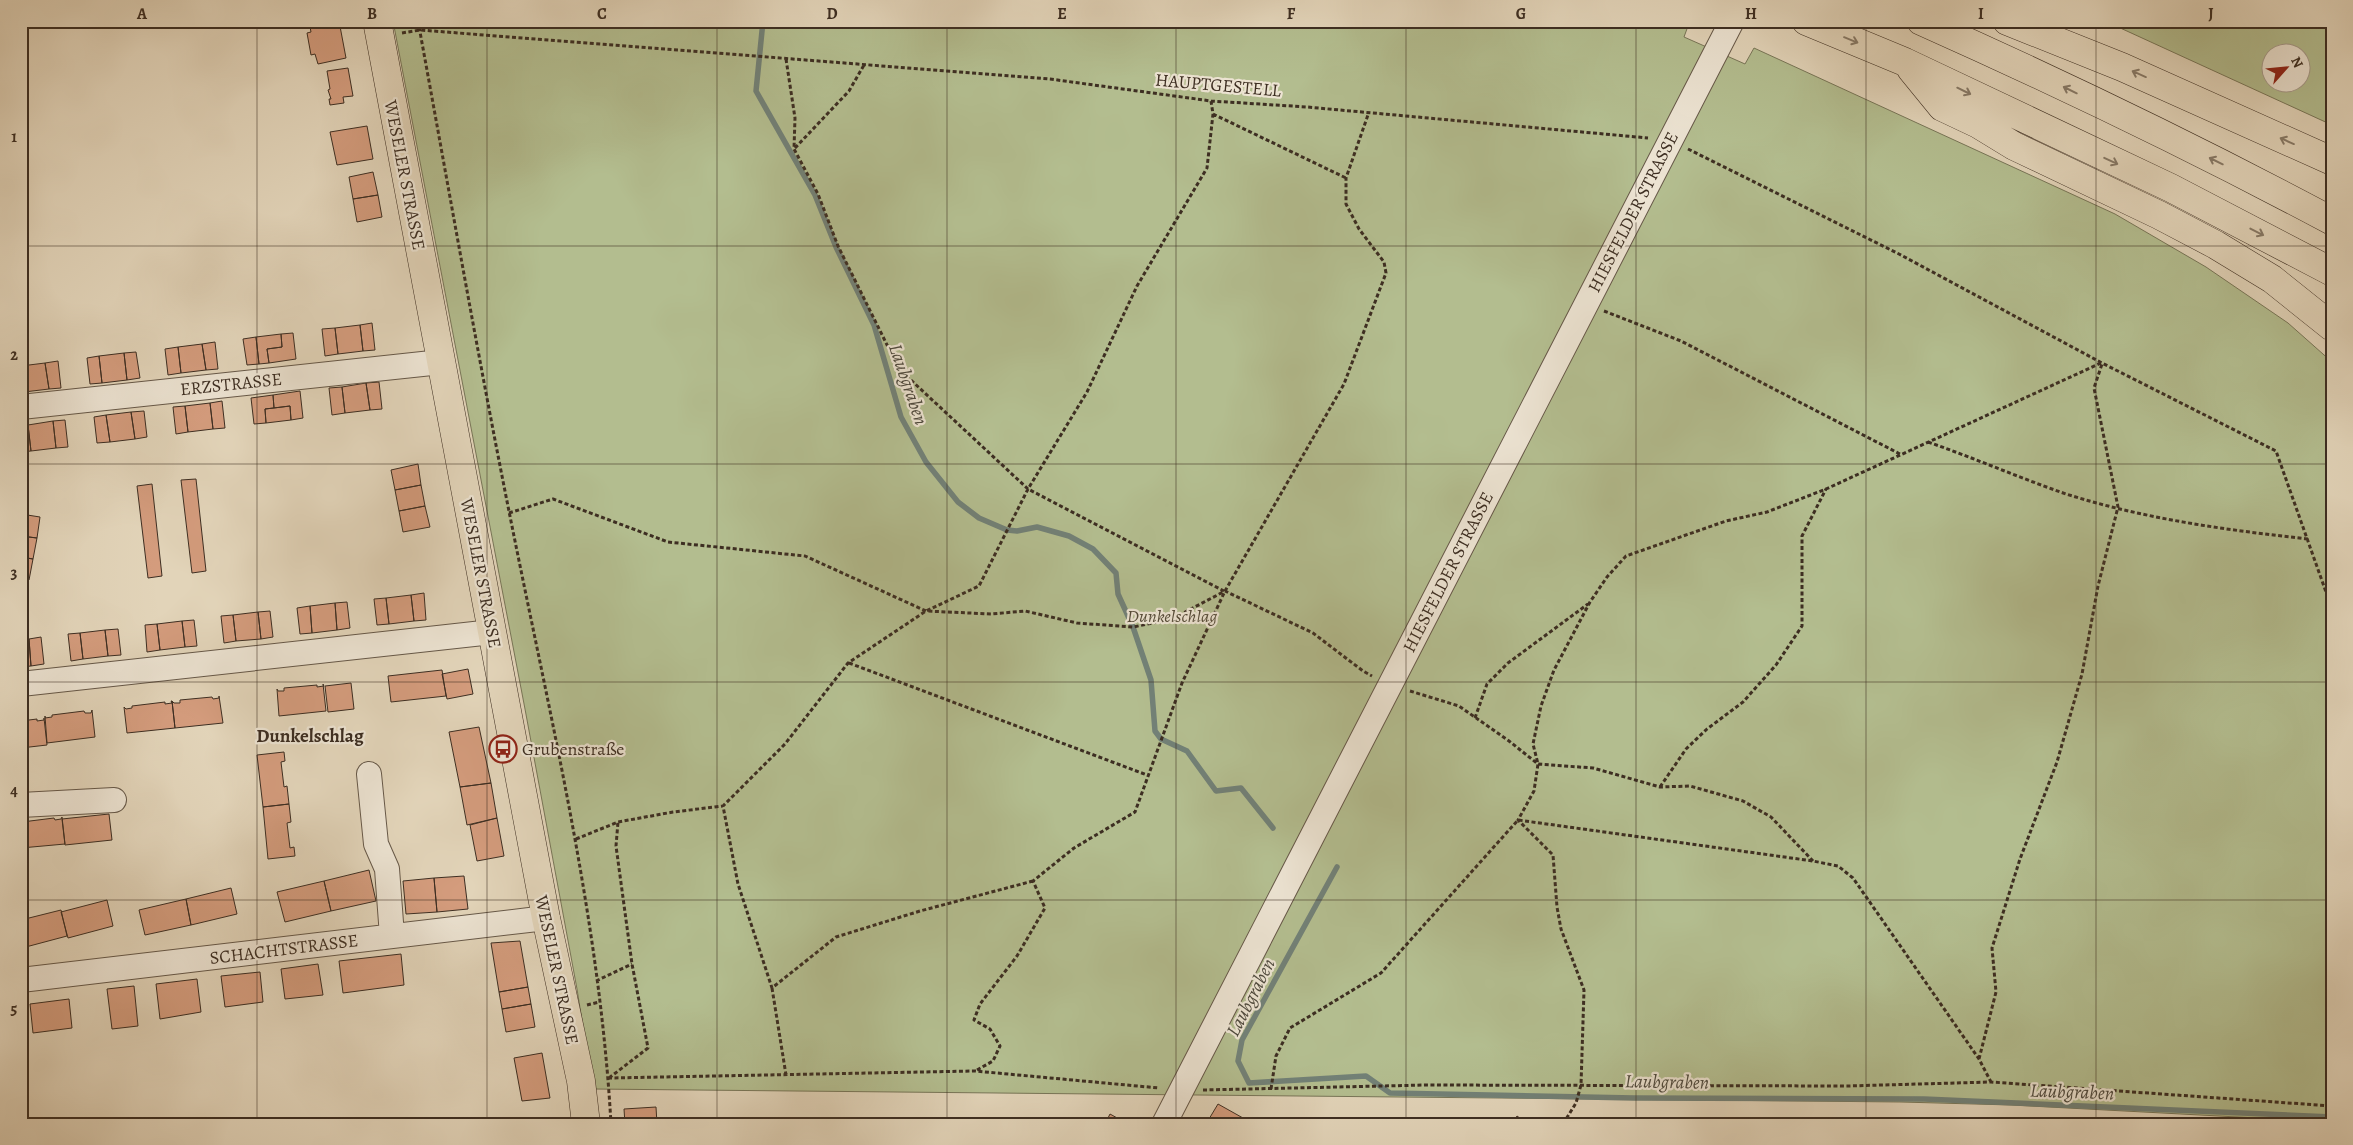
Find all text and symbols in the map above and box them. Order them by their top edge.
text: A [136,3,148,25]
text: B [367,3,377,25]
text: C [597,3,607,25]
text: D [826,3,838,25]
text: E [1057,3,1067,25]
text: F [1287,3,1296,25]
text: G [1516,3,1526,25]
text: H [1745,3,1757,25]
text: I [1978,3,1984,25]
text: J [2208,3,2214,25]
one-way arrow [1843,35,1858,45]
north arrow [2260,42,2310,92]
text: N [2286,53,2308,71]
street label: HAUPTGESTELL [1154,68,1283,103]
one-way arrow [2132,69,2147,79]
one-way arrow [2063,84,2078,94]
one-way arrow [1956,86,1971,96]
street label: WESELER STRASSE [379,97,431,252]
text: 1 [11,126,17,148]
street label: HIESFELDER STRASSE [1582,128,1684,296]
one-way arrow [2280,135,2295,145]
one-way arrow [2103,156,2118,166]
one-way arrow [2209,156,2224,165]
one-way arrow [2249,227,2264,237]
water label: Laubgraben [882,340,934,428]
text: 2 [10,344,18,366]
street label: ERZSTRASSE [179,367,283,401]
street label: HIESFELDER STRASSE [1397,488,1499,656]
street label: WESELER STRASSE [455,495,507,650]
text: 3 [11,562,18,584]
park label: Dunkelschlag [1127,604,1217,628]
district label: Dunkelschlag [256,723,364,749]
bus stop icon: Grubenstraße [488,734,518,764]
place label: Grubenstraße [522,737,624,761]
text: 4 [10,780,18,802]
street label: WESELER STRASSE [529,892,585,1047]
street label: SCHACHTSTRASSE [208,928,360,970]
water label: Laubgraben [1220,954,1282,1041]
text: 5 [11,998,18,1020]
water label: Laubgraben [1625,1068,1709,1096]
water label: Laubgraben [2029,1078,2115,1106]

